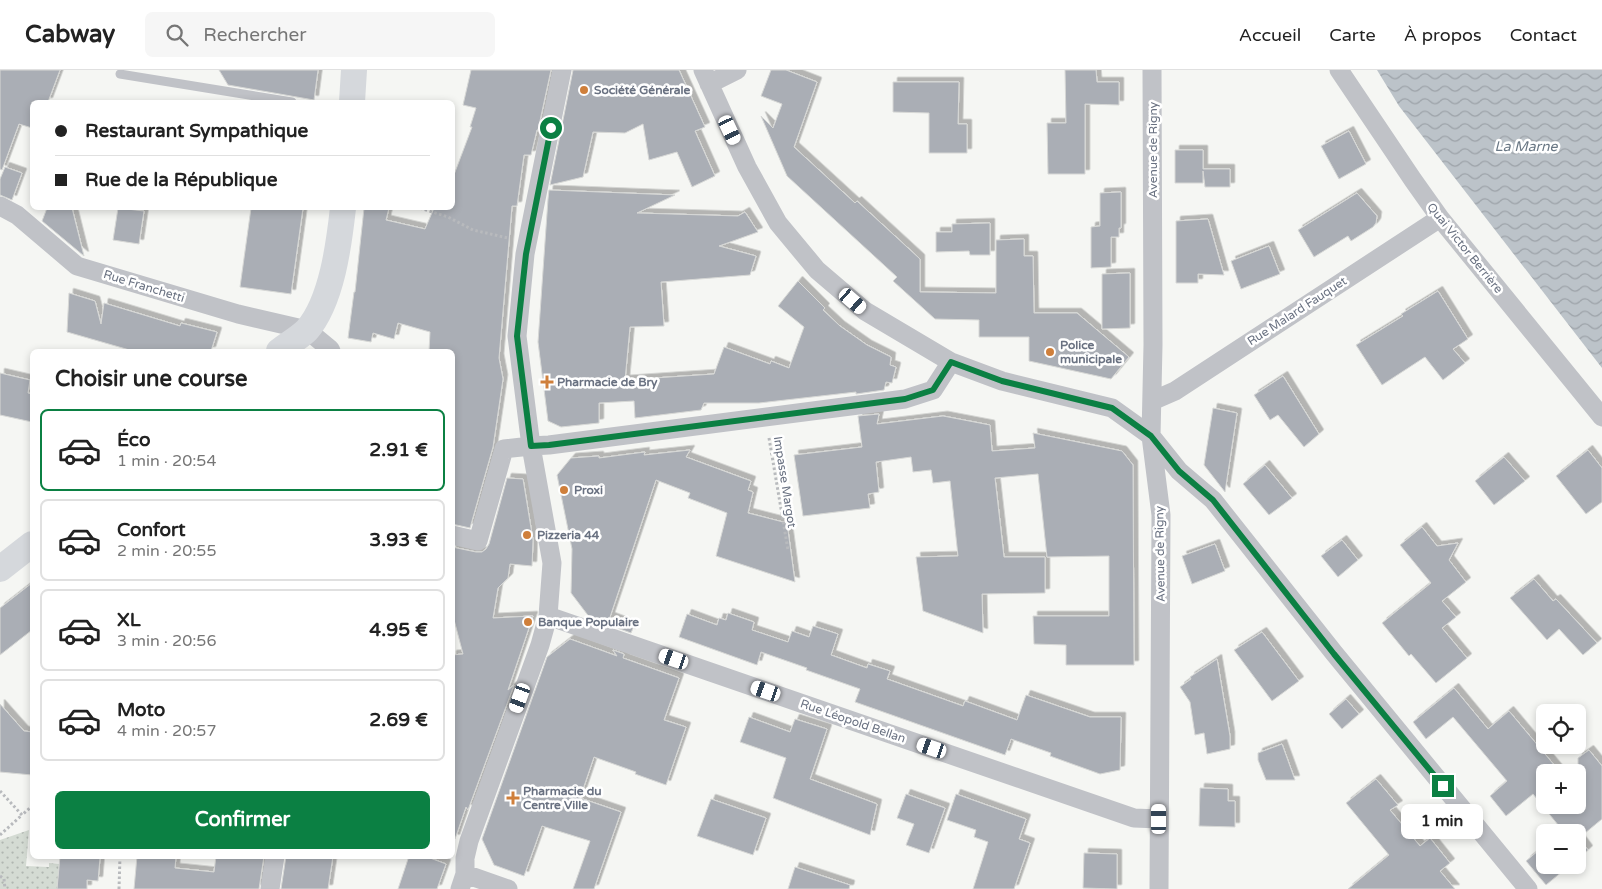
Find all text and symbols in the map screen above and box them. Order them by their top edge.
search box [145,12,495,57]
text: Cabway [25,20,115,49]
icon: search [163,21,191,49]
text: Rechercher [203,24,307,46]
text: Accueil [1239,24,1301,46]
text: Carte [1329,24,1376,46]
text: À propos [1404,24,1482,46]
text: Contact [1510,24,1577,46]
place label: Société Générale [594,83,691,97]
marker: Société Générale [578,84,590,96]
street label: Avenue de Rigny [1146,101,1160,198]
car [716,113,743,147]
route start [540,117,562,139]
text: Restaurant Sympathique [85,120,308,142]
water label: La Marne [1495,138,1558,155]
text: Rue de la République [85,169,277,191]
street label: Quai Victor Berrière [1424,200,1506,296]
street label: Rue Franchetti [102,267,186,305]
street label: Rue Malard Fauquet [1245,273,1350,348]
car [836,285,869,317]
place label: Police municipale [1060,338,1122,367]
marker: Police municipale [1044,346,1056,358]
text: Choisir une course [55,366,248,392]
place label: Pharmacie de Bry [557,375,658,390]
marker: Pharmacie de Bry [541,376,553,388]
icon: car [57,428,102,473]
text: Éco [117,429,150,451]
street label: Impasse Margot [771,435,799,529]
text: 2.91 € [369,439,428,461]
text: 1 min · 20:54 [117,451,216,471]
place label: Proxi [574,483,603,497]
marker: Proxi [558,484,570,496]
street label: Avenue de Rigny [1152,505,1168,602]
icon: car [57,518,102,563]
text: Confort [117,519,186,541]
place label: Pizzeria 44 [537,528,600,542]
text: 3.93 € [369,529,428,551]
marker: Pizzeria 44 [521,529,533,541]
text: 2 min · 20:55 [117,541,216,561]
icon: car [57,608,102,653]
text: XL [117,609,141,631]
place label: Banque Populaire [538,615,639,630]
marker: Banque Populaire [522,616,534,628]
text: 4.95 € [369,619,428,641]
text: 3 min · 20:56 [117,631,216,651]
car [657,647,690,671]
car [749,679,782,703]
car [507,681,532,715]
street label: Rue Léopold Bellan [799,696,907,746]
icon: car [57,698,102,743]
text: Moto [117,699,165,721]
map controls [1536,704,1586,874]
button: locate [1536,704,1586,754]
text: 2.69 € [369,709,428,731]
text: 4 min · 20:57 [117,721,216,741]
car [915,736,948,760]
button: + [1536,764,1586,814]
route end [1432,775,1454,797]
place label: Pharmacie du Centre Ville [523,784,602,812]
button: Confirmer [55,791,430,849]
marker: Pharmacie du Centre Ville [507,792,519,804]
car [1151,804,1166,834]
callout: 1 min [1402,804,1484,838]
text: 1 min [1421,811,1463,831]
button: − [1536,824,1586,874]

